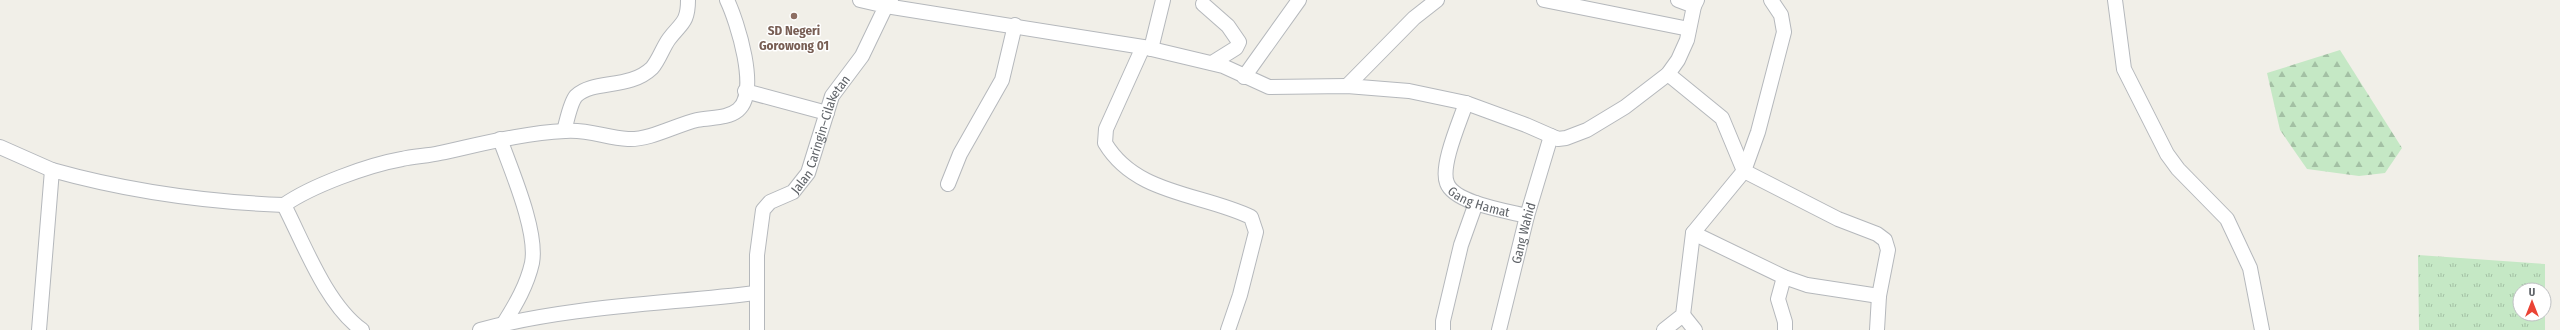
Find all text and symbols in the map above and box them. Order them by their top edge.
marker: SD Negeri Gorowong 01 [789,11,799,21]
place label: SD Negeri Gorowong 01 [759,23,829,53]
street label: Jalan Caringin–Cilaketan [787,72,853,196]
street label: Gang Hamat [1445,183,1512,220]
street label: Gang Wahid [1508,200,1538,265]
north arrow [2512,282,2552,322]
text: U [2529,286,2535,299]

